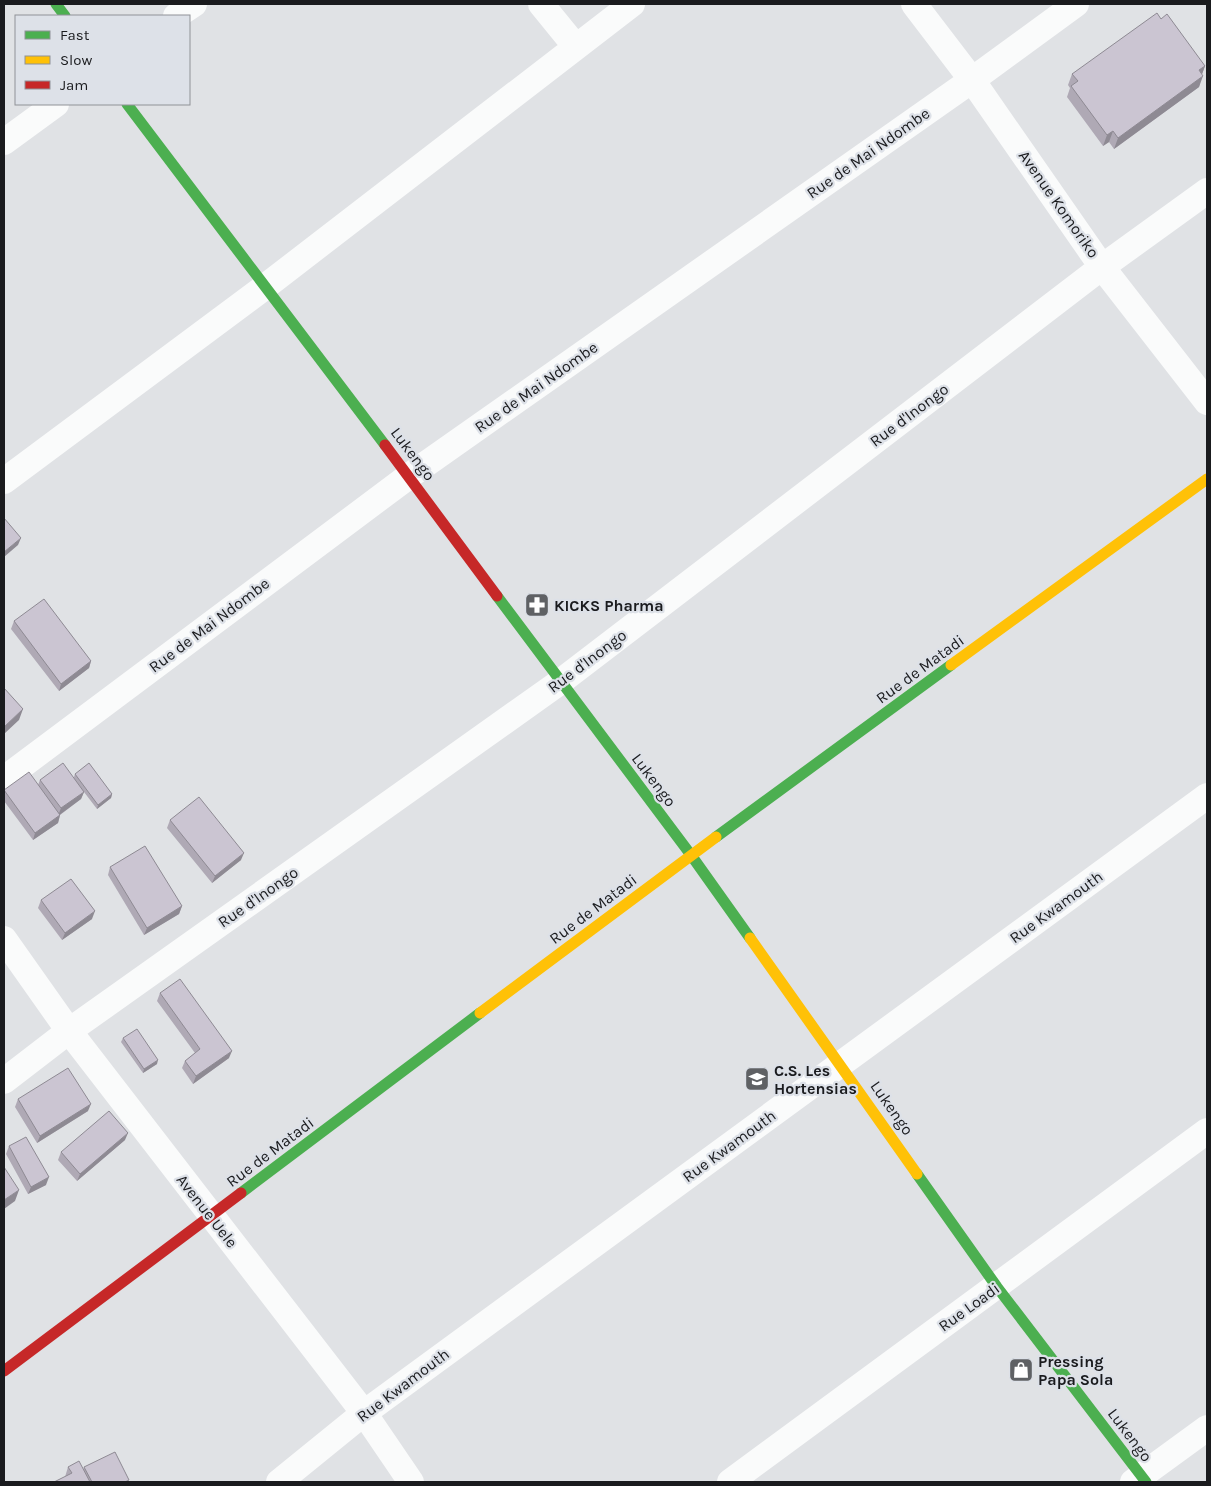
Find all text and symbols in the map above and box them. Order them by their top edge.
legend [15,15,190,105]
text: Fast [60,26,90,44]
text: Slow [60,51,92,69]
text: Jam [60,76,88,94]
street label: Rue de Mai Ndombe [803,103,933,203]
street label: Avenue Komoriko [1015,147,1103,261]
street label: Rue de Mai Ndombe [471,337,601,437]
street label: Rue d'Inongo [866,379,952,451]
street label: Lukengo [387,424,439,484]
street label: Rue de Mai Ndombe [145,574,273,676]
pharmacy icon: KICKS Pharma [524,592,550,618]
place label: KICKS Pharma [554,596,664,615]
street label: Rue d'Inongo [544,625,630,697]
street label: Rue de Matadi [872,631,968,707]
street label: Lukengo [628,750,680,810]
street label: Rue d'Inongo [214,862,302,932]
street label: Rue Kwamouth [1006,867,1106,947]
street label: Rue de Matadi [546,870,640,948]
place label: C.S. Les Hortensias [774,1061,857,1098]
school or university icon: C.S. Les Hortensias [744,1066,770,1092]
street label: Lukengo [866,1077,918,1139]
street label: Rue Kwamouth [679,1106,779,1186]
street label: Rue de Matadi [223,1113,317,1191]
street label: Avenue Uele [172,1171,242,1251]
street label: Rue Loadi [935,1279,1003,1335]
street label: Rue Kwamouth [353,1344,453,1426]
place label: Pressing Papa Sola [1038,1352,1113,1389]
shop icon: Pressing Papa Sola [1008,1357,1034,1383]
street label: Lukengo [1104,1405,1156,1465]

